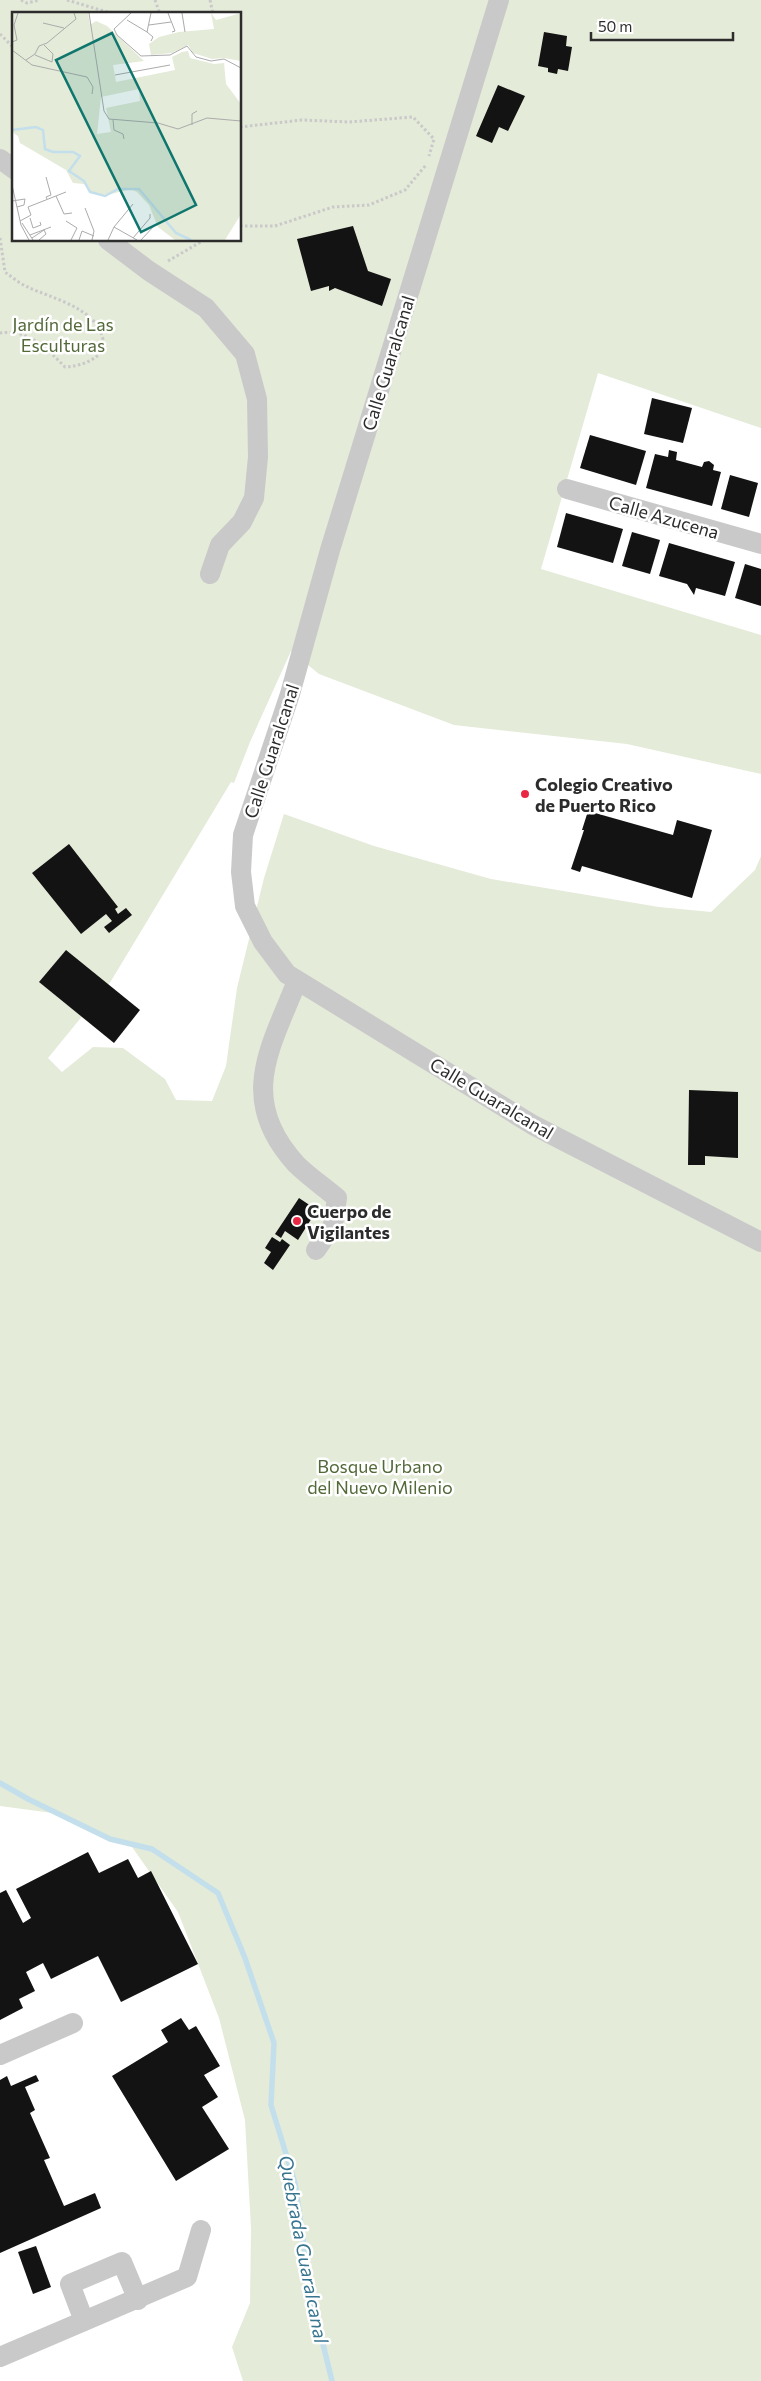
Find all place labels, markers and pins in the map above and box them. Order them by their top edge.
place label: Colegio Creativo de Puerto Rico [535,773,673,816]
marker: Colegio Creativo de Puerto Rico [519,788,531,800]
place label: Cuerpo de Vigilantes [307,1200,391,1243]
marker: Cuerpo de Vigilantes [291,1215,303,1227]

